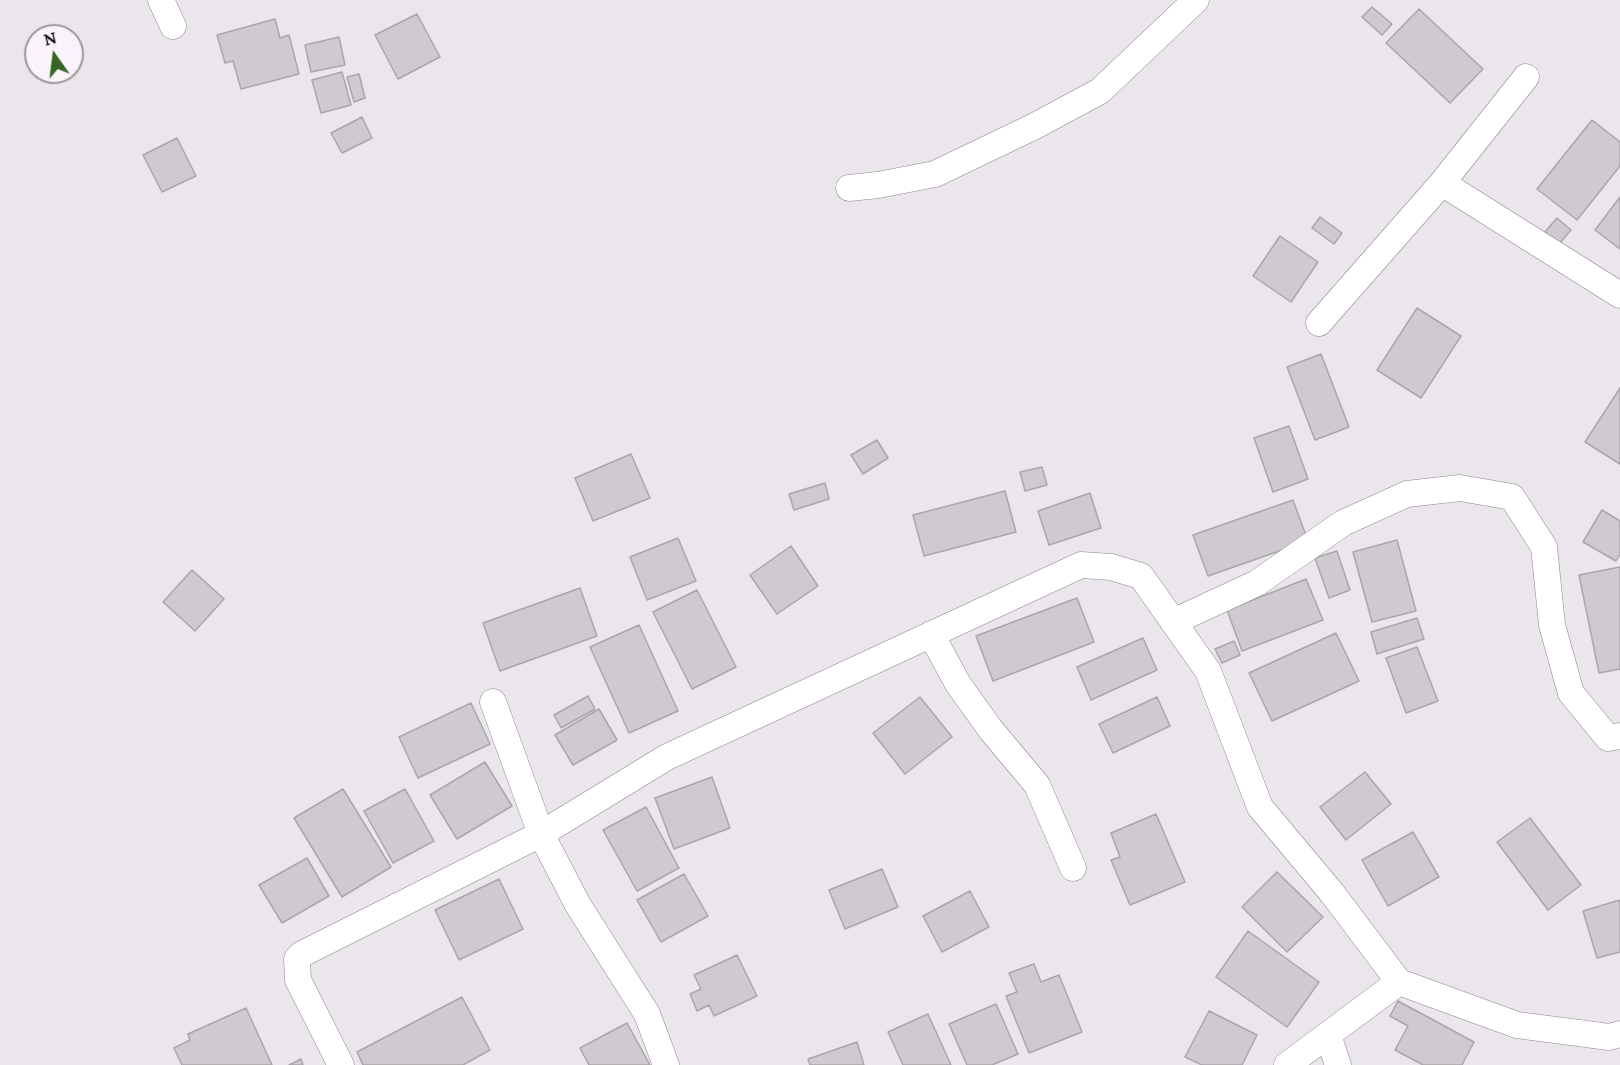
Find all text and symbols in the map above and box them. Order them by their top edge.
north arrow [24,24,84,84]
text: N [42,27,59,50]

